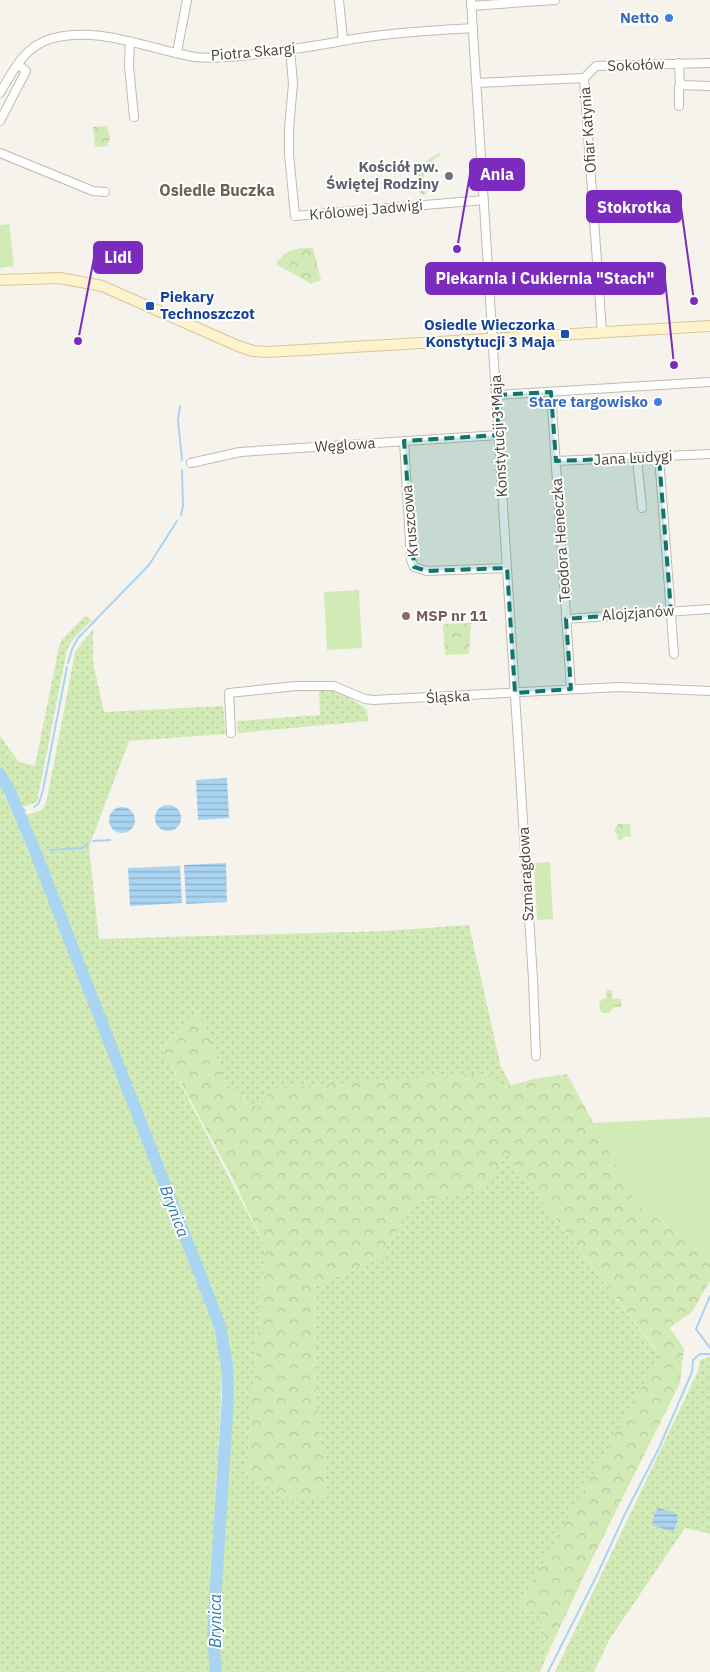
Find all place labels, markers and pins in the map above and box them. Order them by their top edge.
place label: Netto [620,8,659,27]
marker: Netto [663,12,675,24]
place label: Kościół pw. Świętej Rodziny [326,157,439,193]
callout: Ania [470,159,524,190]
marker: Kościół pw. Świętej Rodziny [443,170,455,182]
callout: Stokrotka [587,191,681,222]
callout: Lidl [94,242,142,273]
callout: Piekarnia i Cukiernia "Stach" [426,263,665,294]
place label: Piekary Technoszczot [160,287,255,323]
marker: Piekary Technoszczot [144,300,156,312]
place label: Osiedle Wieczorka Konstytucji 3 Maja [424,315,555,351]
marker: Osiedle Wieczorka Konstytucji 3 Maja [559,328,571,340]
place label: Stare targowisko [529,392,648,411]
marker: Stare targowisko [652,396,664,408]
place label: MSP nr 11 [416,606,488,625]
marker: MSP nr 11 [400,610,412,622]

